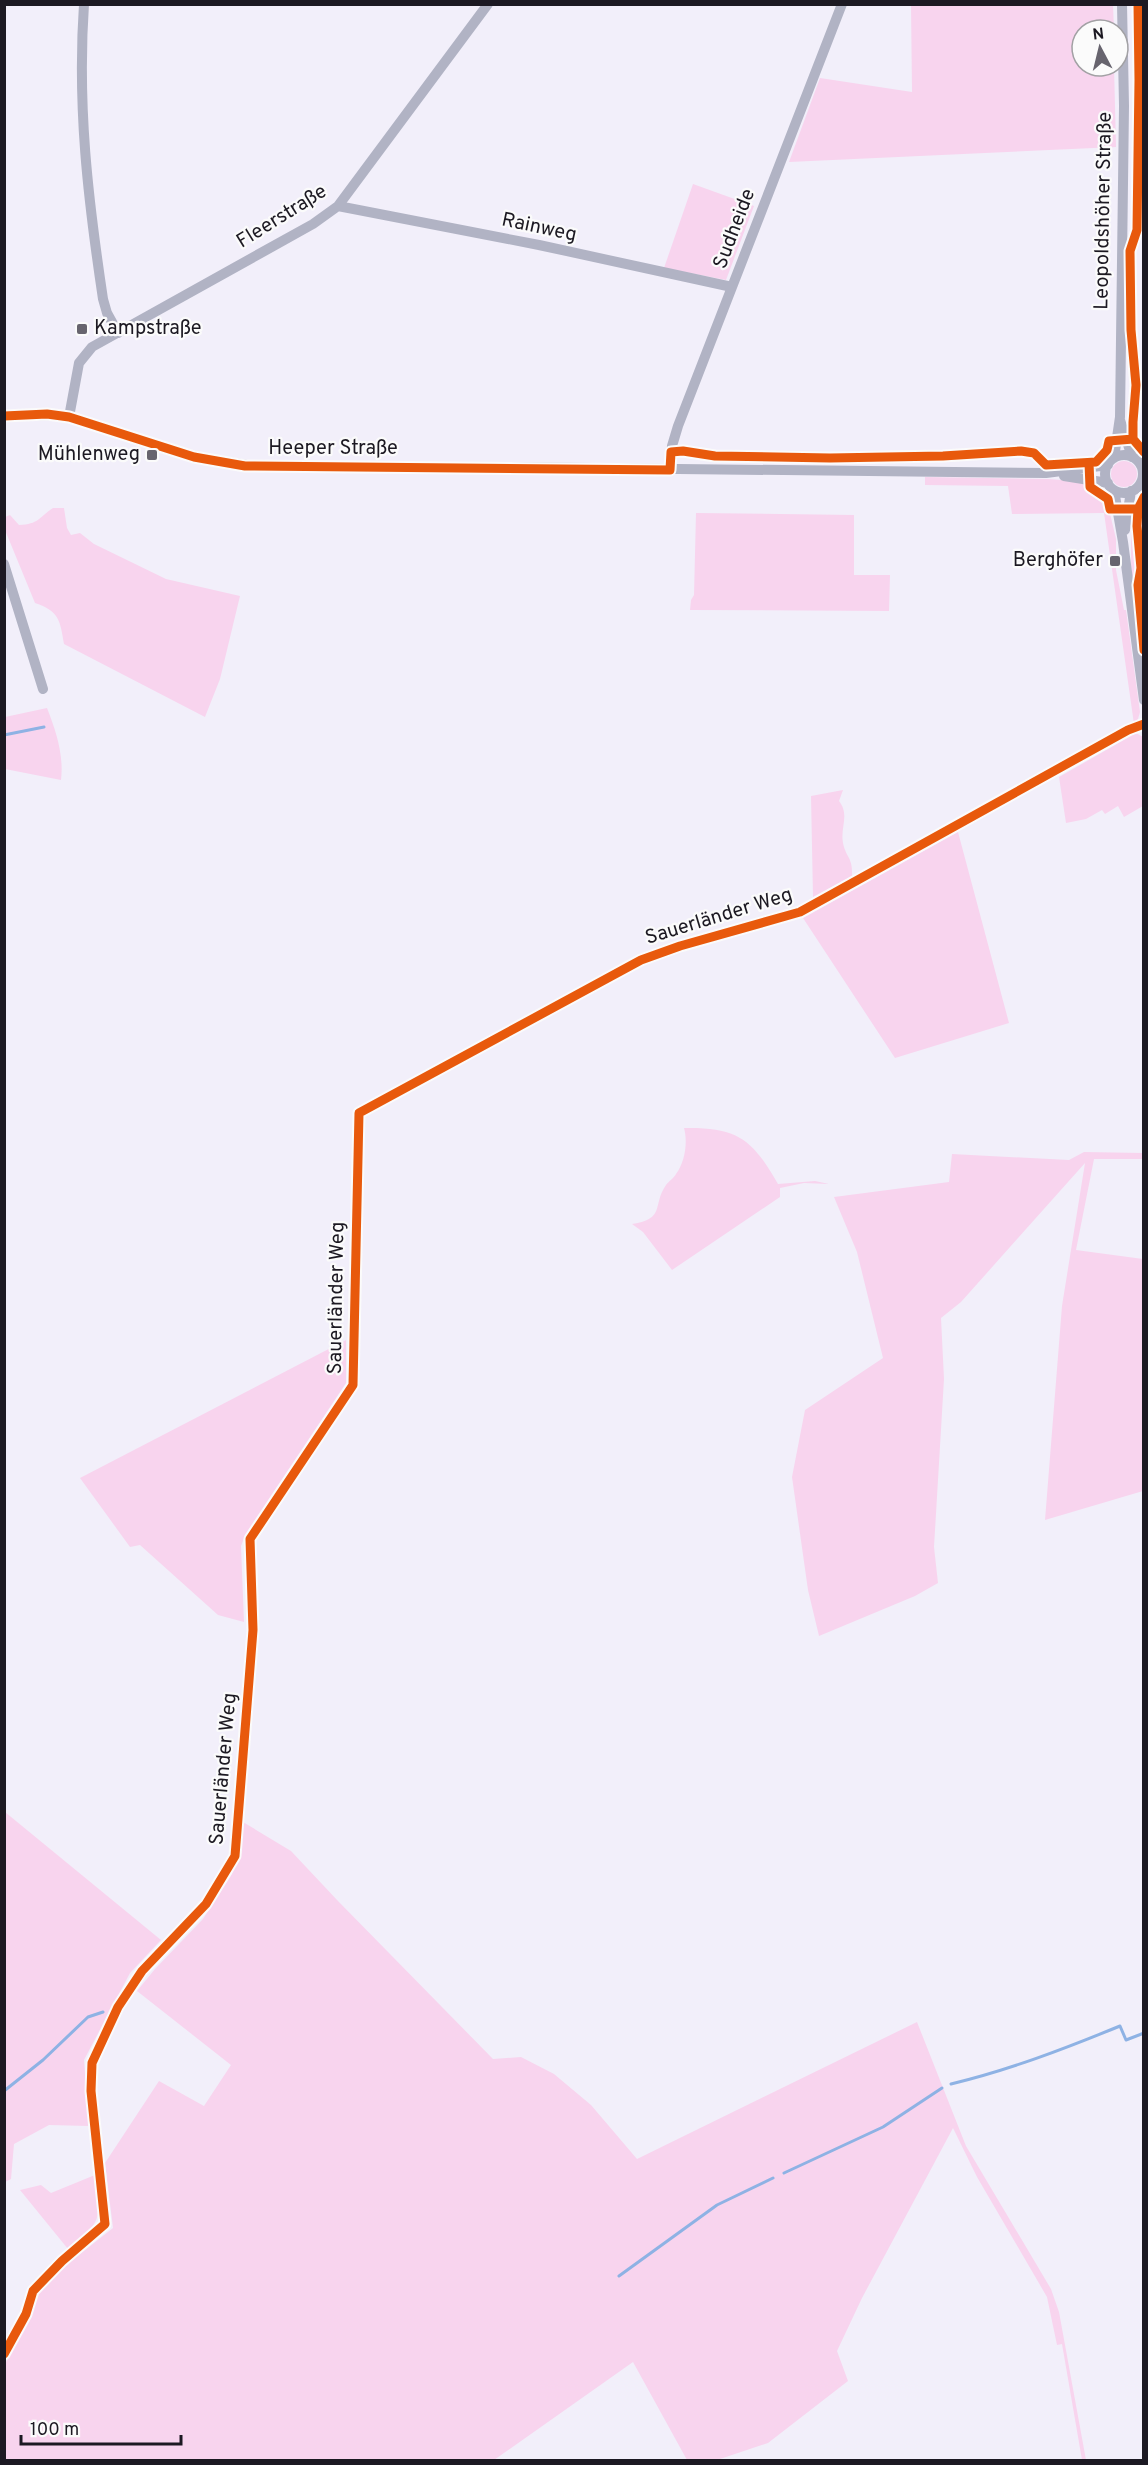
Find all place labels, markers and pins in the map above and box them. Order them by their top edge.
place label: Kampstraße [94,316,202,342]
marker: Kampstraße [75,322,89,336]
place label: Mühlenweg [38,442,140,468]
marker: Mühlenweg [145,448,159,462]
place label: Berghöfer [1013,548,1103,574]
marker: Berghöfer [1108,554,1122,568]

